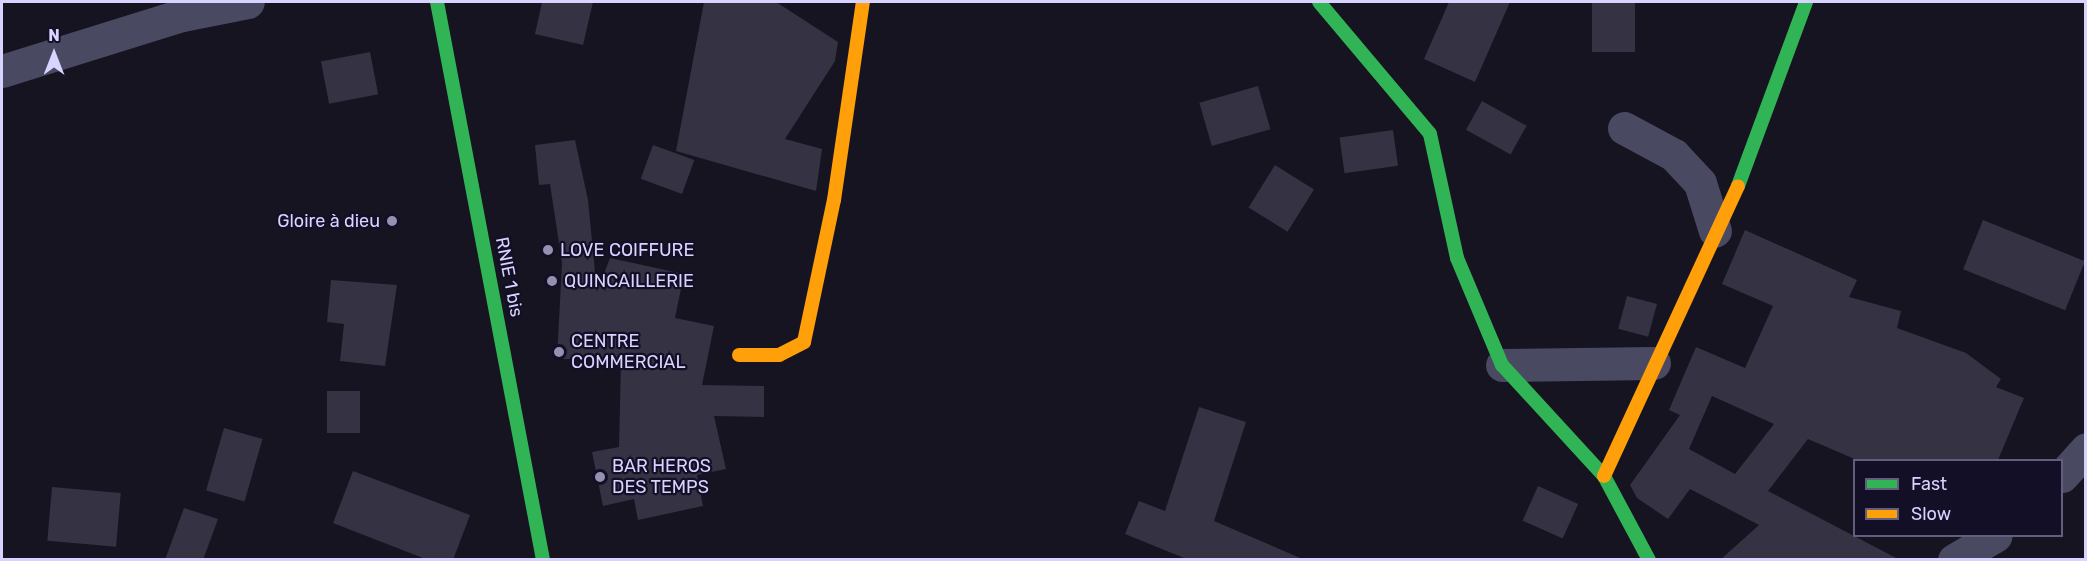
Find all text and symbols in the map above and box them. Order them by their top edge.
north arrow [24,24,84,84]
text: N [48,26,60,45]
place label: Gloire à dieu [277,210,380,232]
marker: Gloire à dieu [385,214,399,228]
street label: RNIE 1 bis [491,235,527,319]
place label: LOVE COIFFURE [560,239,694,261]
marker: LOVE COIFFURE [541,243,555,257]
place label: QUINCAILLERIE [564,270,694,292]
marker: QUINCAILLERIE [545,274,559,288]
place label: CENTRE COMMERCIAL [571,331,686,374]
marker: CENTRE COMMERCIAL [552,345,566,359]
place label: BAR HEROS DES TEMPS [612,456,711,498]
legend [1853,459,2063,537]
marker: BAR HEROS DES TEMPS [593,470,607,484]
text: Fast [1911,473,1947,495]
text: Slow [1911,503,1951,525]

